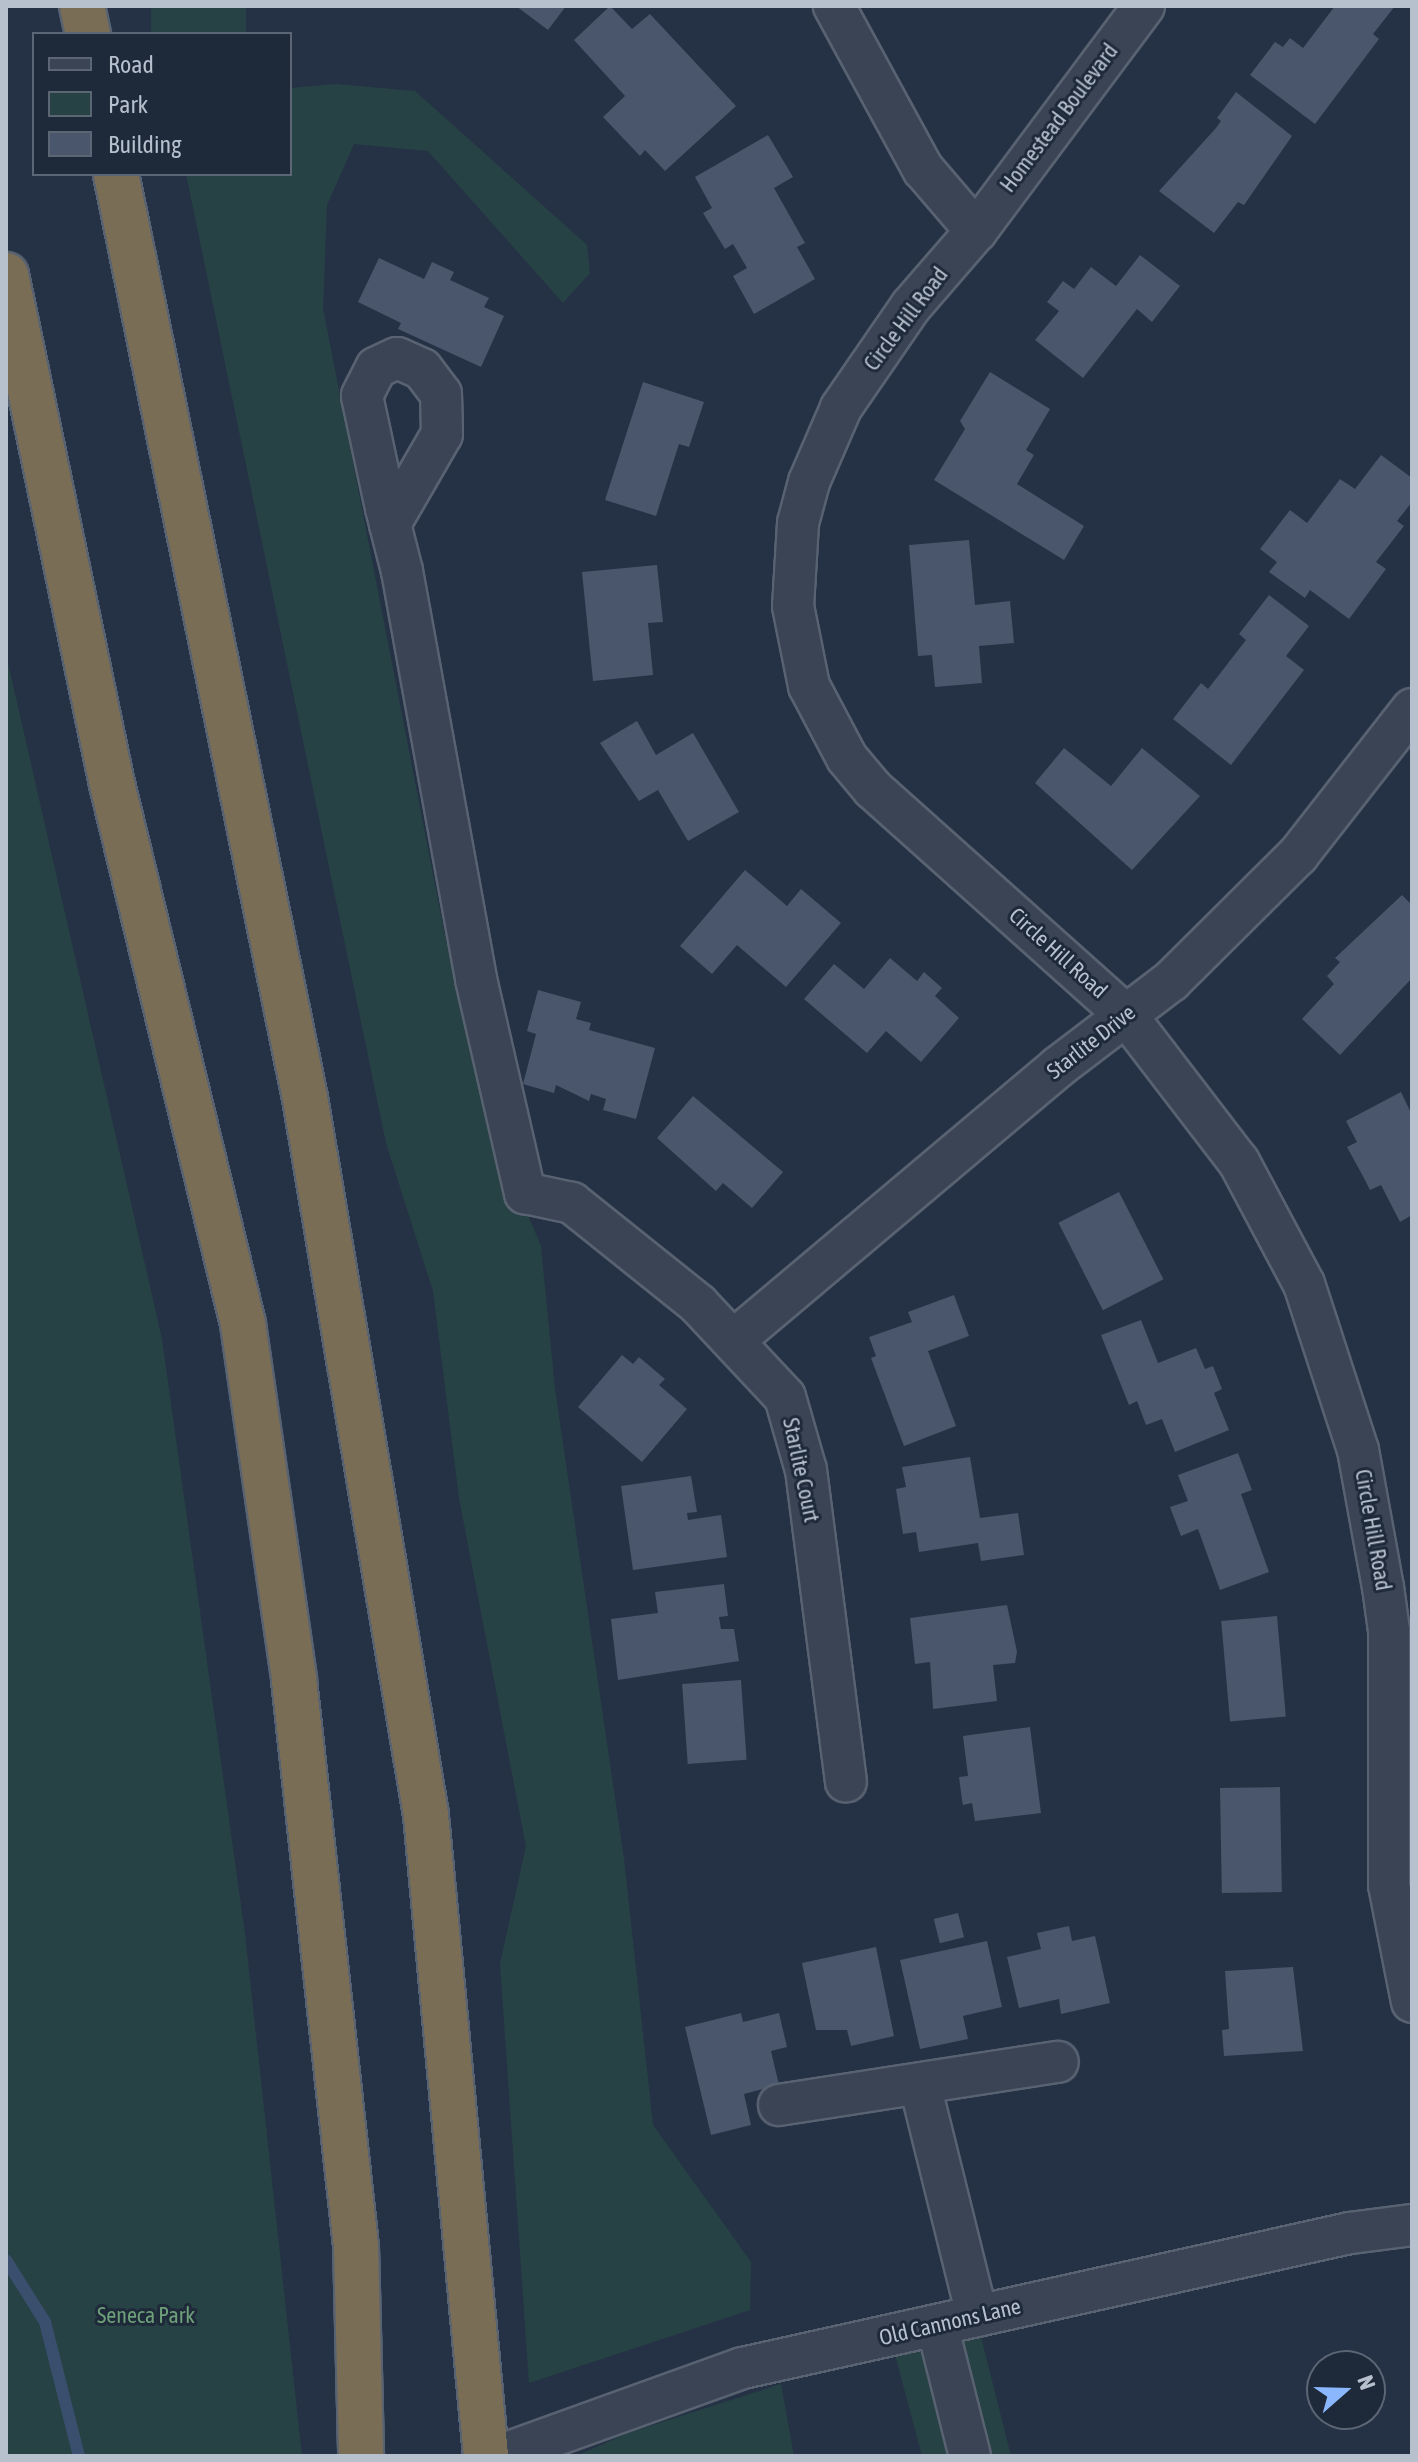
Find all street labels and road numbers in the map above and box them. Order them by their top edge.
street label: Homestead Boulevard [995,38,1123,198]
street label: Circle Hill Road [859,262,953,376]
street label: Circle Hill Road [1004,902,1112,1004]
street label: Starlite Drive [1042,999,1140,1085]
street label: Starlite Court [777,1416,825,1524]
street label: Circle Hill Road [1349,1467,1397,1593]
street label: Old Cannons Lane [877,2293,1023,2351]

